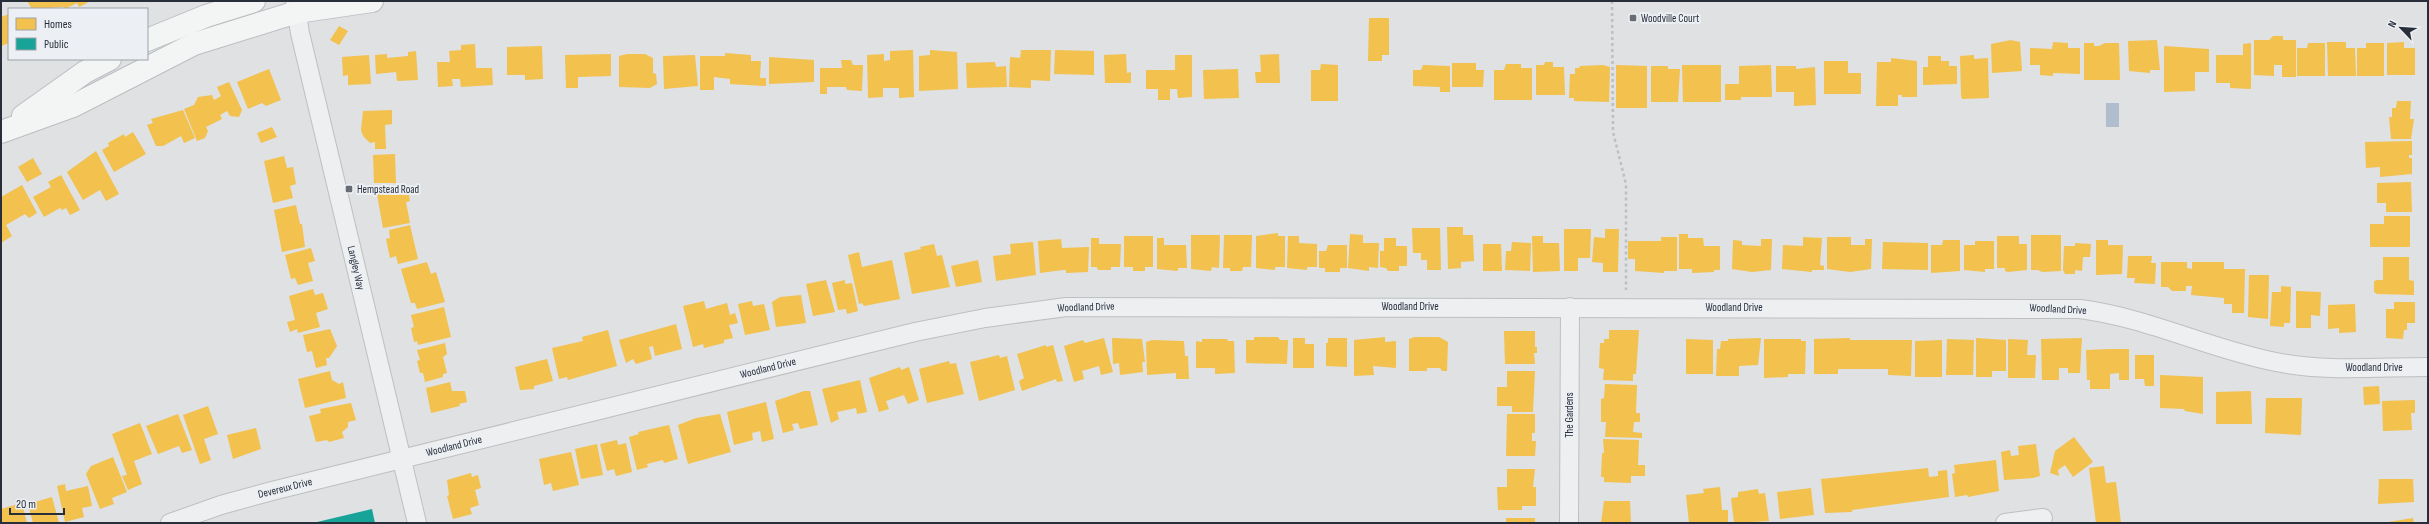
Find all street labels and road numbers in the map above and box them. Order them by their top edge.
street label: Langley Way [345,245,368,292]
street label: Woodland Drive [1057,300,1115,314]
street label: Woodland Drive [1381,300,1439,313]
street label: Woodland Drive [1705,301,1763,314]
street label: Woodland Drive [2029,301,2087,317]
street label: Woodland Drive [739,355,797,381]
street label: Woodland Drive [2345,361,2403,374]
street label: The Gardens [1563,392,1576,438]
street label: Woodland Drive [425,433,483,459]
street label: Devereux Drive [257,475,313,501]

